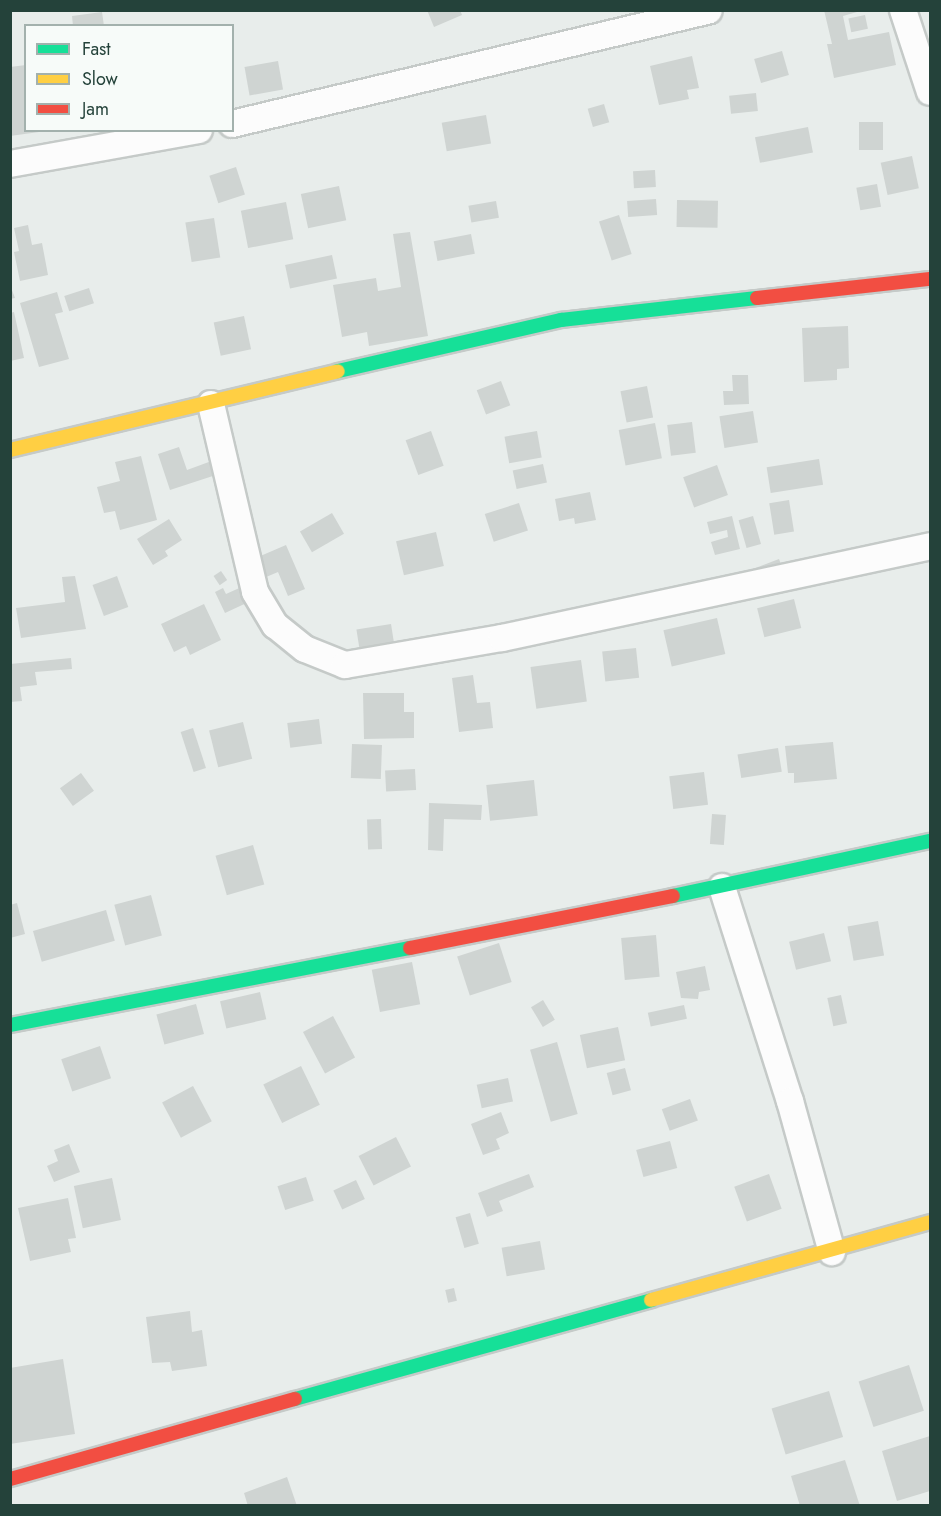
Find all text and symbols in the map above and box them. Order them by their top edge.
legend [24,24,234,132]
text: Fast [82,36,111,62]
text: Slow [82,66,118,92]
text: Jam [82,96,109,122]

